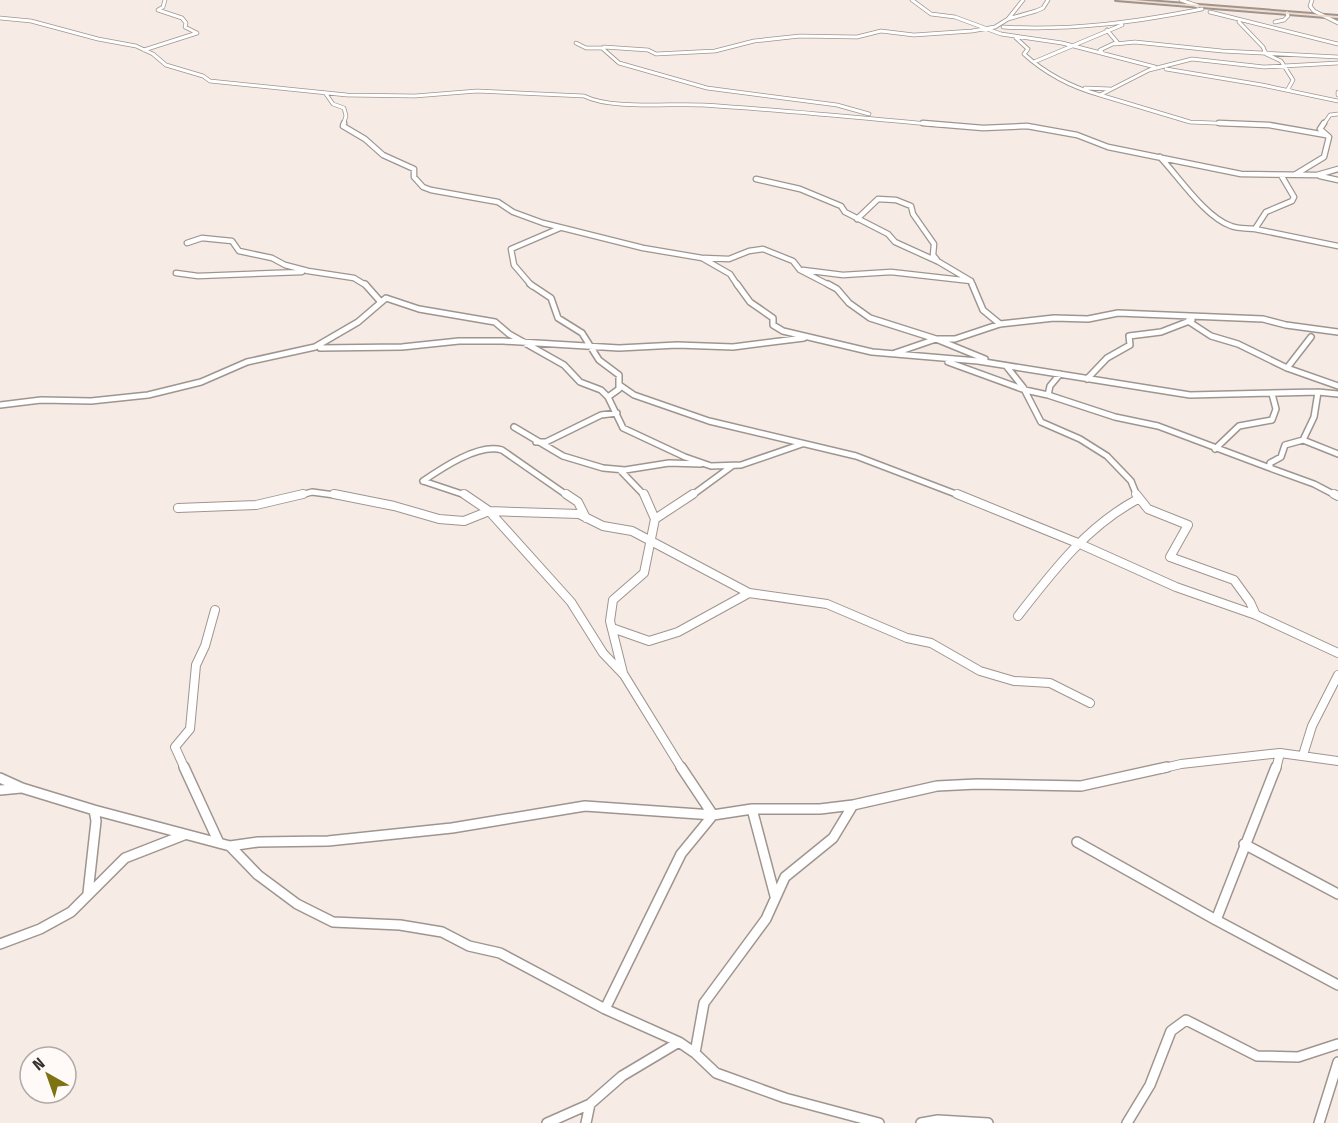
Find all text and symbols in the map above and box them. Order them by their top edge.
north arrow [18,1045,78,1105]
text: N [29,1054,48,1074]

